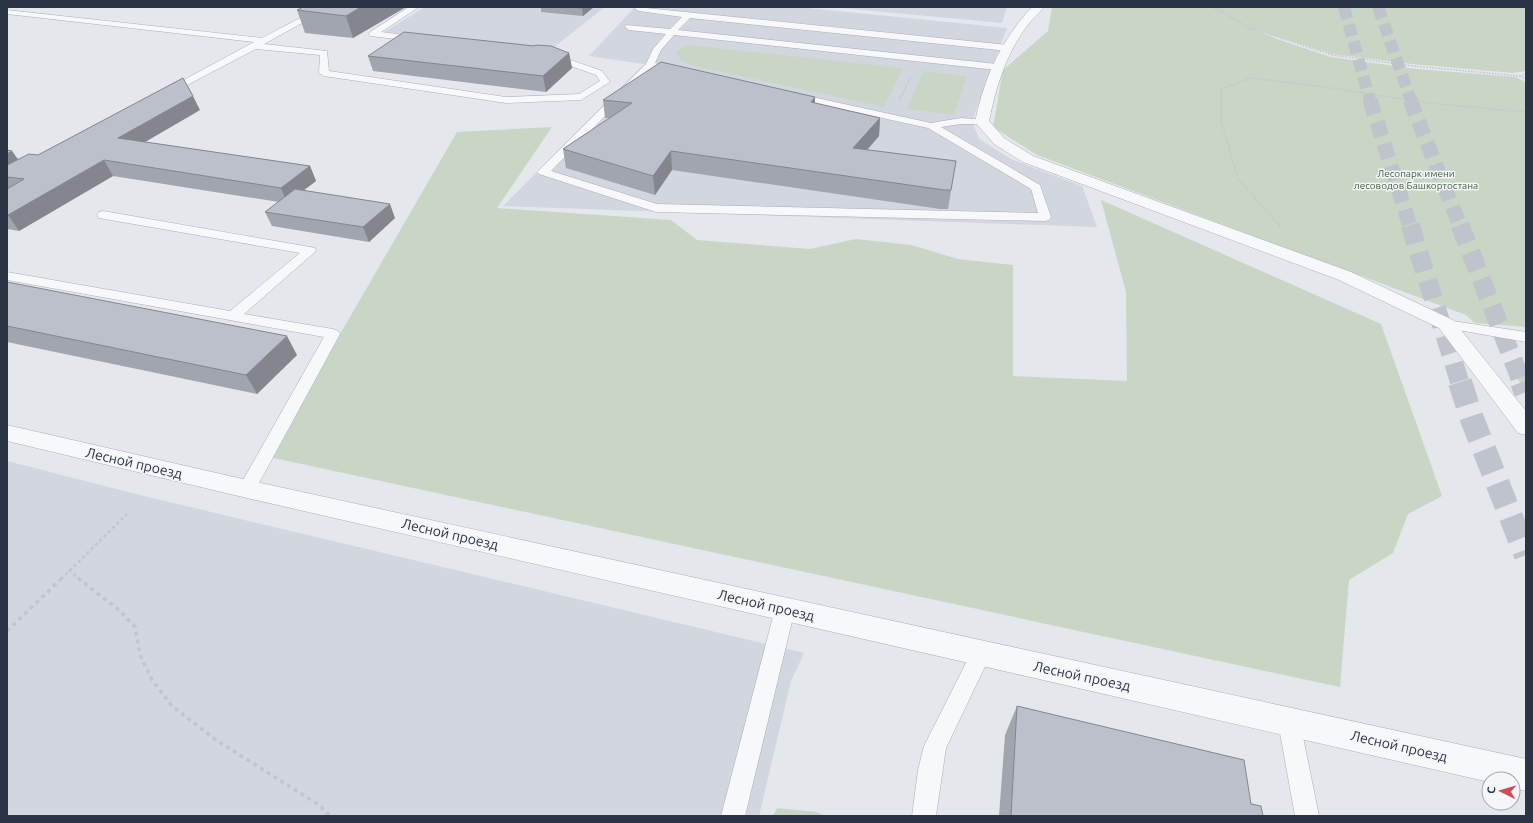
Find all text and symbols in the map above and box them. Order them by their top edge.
park label: Лесопарк имени лесоводов Башкортостана [1354,168,1478,191]
street label: Лесной проезд [84,444,184,482]
street label: Лесной проезд [400,515,500,553]
street label: Лесной проезд [716,586,816,624]
street label: Лесной проезд [1032,658,1132,694]
street label: Лесной проезд [1349,727,1449,765]
north arrow [1481,771,1521,811]
text: С [1485,786,1497,794]

